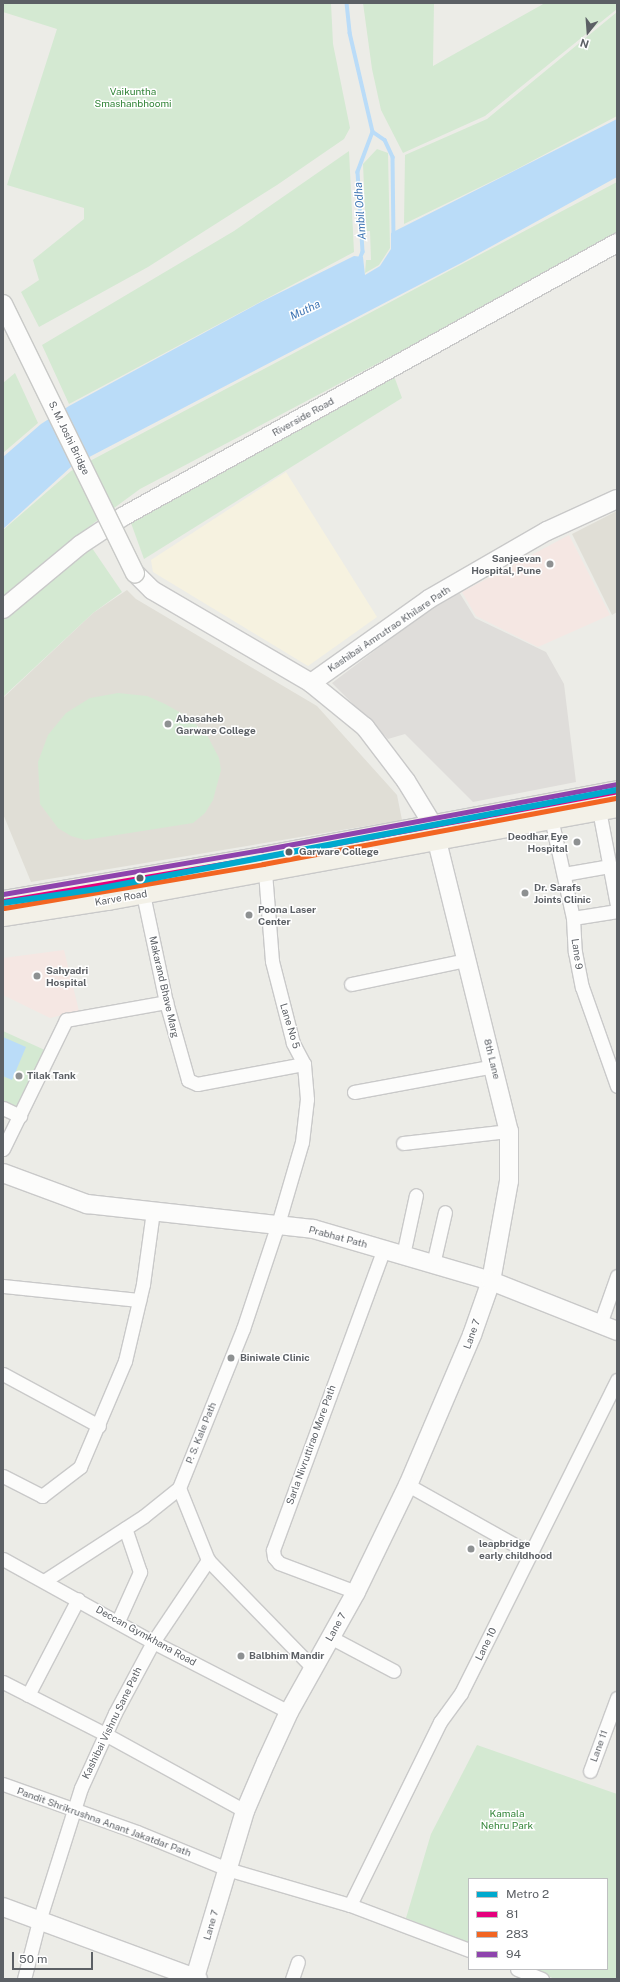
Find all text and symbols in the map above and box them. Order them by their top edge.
north arrow [568,12,608,52]
text: N [579,36,590,50]
park label: Vaikuntha Smashanbhoomi [94,85,172,108]
water label: Ambil Odha [351,182,369,240]
water label: Mutha [288,297,322,323]
street label: Riverside Road [270,395,336,439]
street label: S. M. Joshi Bridge [46,399,92,477]
place label: Sanjeevan Hospital, Pune [471,552,541,576]
marker: Sanjeevan Hospital, Pune [544,558,556,570]
street label: Kashibai Amrutrao Khilare Path [325,583,453,675]
place label: Abasaheb Garware College [176,712,256,736]
marker: Abasaheb Garware College [163,719,173,729]
place label: Deodhar Eye Hospital [508,830,568,854]
marker: Deodhar Eye Hospital [571,836,583,848]
marker: Garware College [282,845,296,859]
place label: Garware College [299,846,379,858]
unlabelled marker [135,873,145,883]
place label: Dr. Sarafs Joints Clinic [534,881,591,904]
street label: Karve Road [94,887,148,909]
marker: Dr. Sarafs Joints Clinic [519,887,531,899]
place label: Poona Laser Center [258,903,316,926]
marker: Poona Laser Center [243,909,255,921]
street label: Makarand Bhave Marg [146,935,182,1039]
street label: Lane 9 [569,938,585,970]
place label: Sahyadri Hospital [46,964,88,988]
marker: Sahyadri Hospital [31,970,43,982]
street label: Lane No 5 [277,1002,303,1050]
street label: 8th Lane [481,1038,503,1080]
place label: Tilak Tank [27,1070,76,1082]
marker: Tilak Tank [14,1071,24,1081]
street label: Prabhat Path [307,1223,369,1251]
street label: Lane 7 [461,1317,483,1351]
marker: Biniwale Clinic [225,1352,237,1364]
place label: Biniwale Clinic [240,1352,310,1364]
street label: Sarla Nivruttirao More Path [284,1383,338,1507]
street label: P. S. Kale Path [183,1400,219,1466]
place label: leapbridge early childhood [479,1537,552,1560]
marker: leapbridge early childhood [466,1544,476,1554]
street label: Deccan Gymkhana Road [94,1603,198,1669]
street label: Lane 7 [323,1611,349,1643]
street label: Lane 10 [473,1626,499,1662]
place label: Balbhim Mandir [249,1650,324,1662]
marker: Balbhim Mandir [236,1651,246,1661]
street label: Kashibai Vishnu Sane Path [80,1665,144,1781]
street label: Lane 11 [588,1728,610,1764]
street label: Pandit Shrikrushna Anant Jakatdar Path [15,1785,193,1859]
park label: Kamala Nehru Park [481,1807,533,1830]
legend [468,1878,608,1970]
text: Metro 2 [506,1887,549,1901]
text: 81 [506,1907,519,1921]
street label: Lane 7 [201,1908,221,1942]
text: 283 [506,1927,528,1941]
scale bar [14,1944,95,1970]
text: 94 [506,1947,521,1961]
text: 50 m [19,1952,47,1966]

